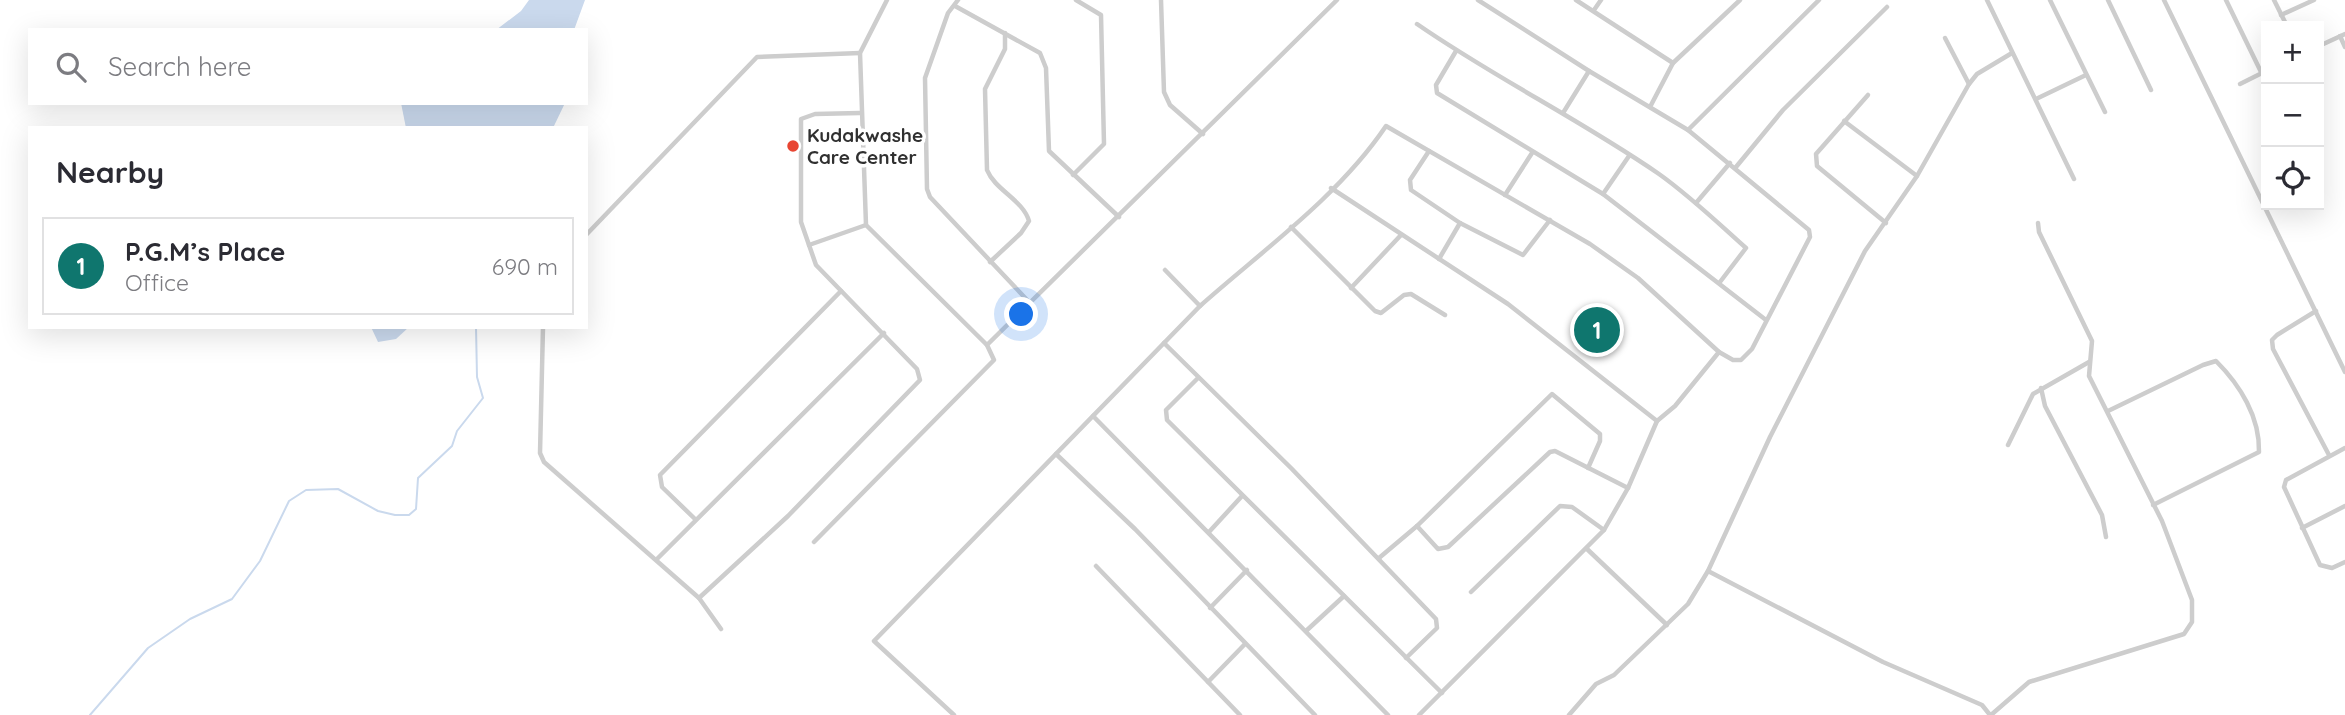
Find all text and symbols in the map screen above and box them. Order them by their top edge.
map controls [2261,21,2324,210]
button: + [2261,21,2324,84]
search box [28,28,588,105]
icon: search [52,48,90,86]
text: Search here [108,50,252,83]
button: − [2261,84,2324,147]
place label: Kudakwashe Care Center [807,123,923,169]
marker: Kudakwashe Care Center [785,138,801,154]
button: locate [2261,147,2324,210]
text: Nearby [56,153,164,191]
text: P.G.M’s Place [125,235,285,268]
text: 1 [77,252,85,281]
text: 690 m [492,252,558,281]
text: Office [125,268,189,297]
your location [1004,297,1038,331]
pin: 1 [1574,304,1620,356]

